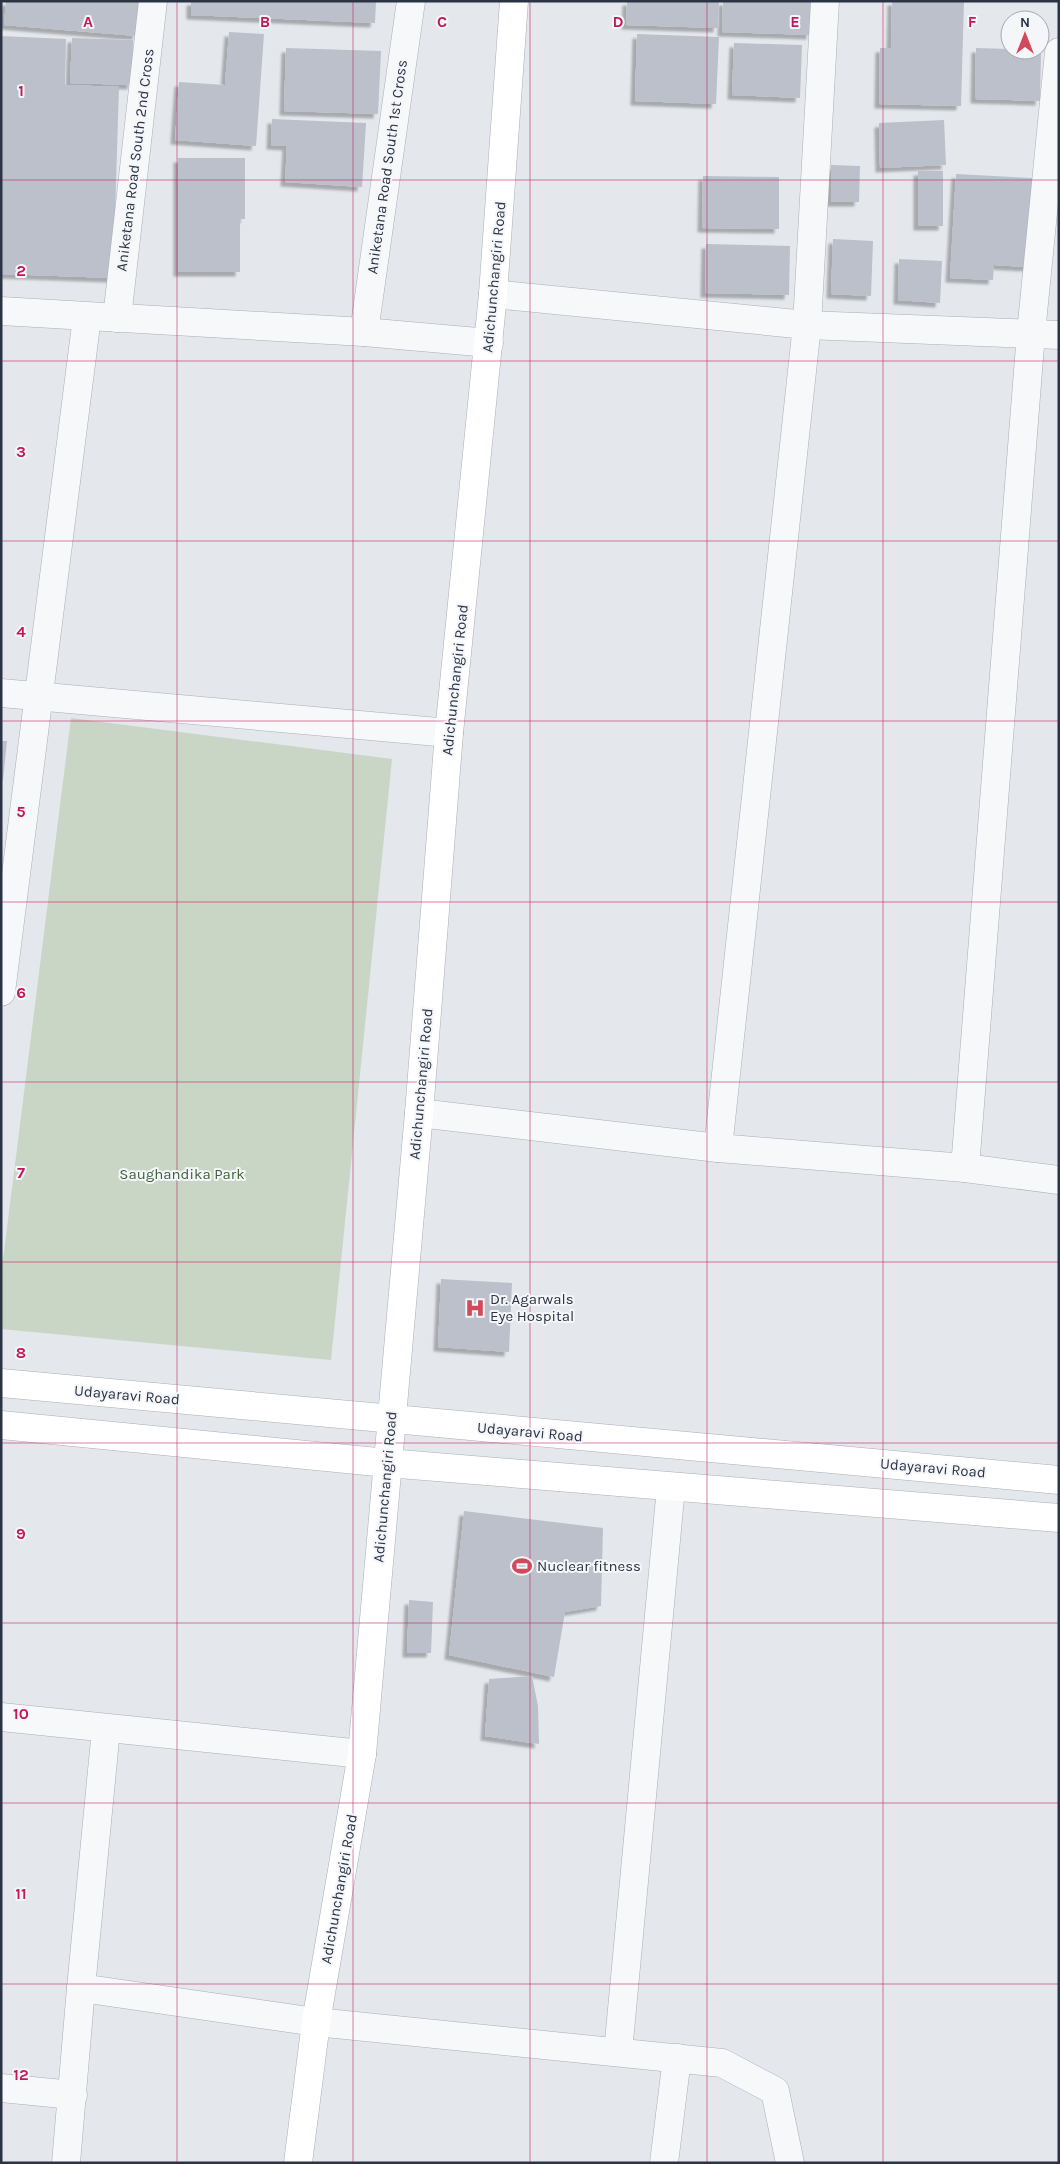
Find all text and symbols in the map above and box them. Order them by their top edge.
north arrow [1000,10,1050,60]
text: A [83,12,93,31]
text: B [260,12,270,31]
text: C [437,12,447,31]
text: D [613,12,624,31]
text: E [790,12,800,31]
text: F [968,12,977,31]
text: N [1020,14,1030,31]
street label: Aniketana Road South 2nd Cross [112,47,158,273]
street label: Aniketana Road South 1st Cross [363,59,411,275]
text: 1 [18,81,24,100]
street label: Adichunchangiri Road [478,201,510,353]
text: 2 [16,261,26,280]
text: 3 [16,442,26,461]
street label: Adichunchangiri Road [438,604,472,756]
text: 4 [16,622,26,641]
text: 5 [16,802,26,821]
text: 6 [16,983,26,1002]
street label: Adichunchangiri Road [405,1008,437,1160]
text: 7 [17,1163,25,1182]
park label: Saughandika Park [119,1165,245,1183]
place label: Dr. Agarwals Eye Hospital [490,1290,574,1325]
hospital icon: Dr. Agarwals Eye Hospital [464,1297,486,1319]
text: 8 [16,1343,26,1362]
street label: Udayaravi Road [73,1381,181,1409]
street label: Adichunchangiri Road [369,1411,401,1563]
street label: Udayaravi Road [476,1418,584,1446]
street label: Udayaravi Road [879,1454,987,1482]
text: 9 [16,1524,26,1543]
sports icon: Nuclear fitness [511,1555,533,1577]
place label: Nuclear fitness [537,1557,641,1575]
text: 10 [13,1704,29,1723]
street label: Adichunchangiri Road [317,1813,361,1965]
text: 11 [15,1884,27,1903]
text: 12 [13,2065,29,2084]

